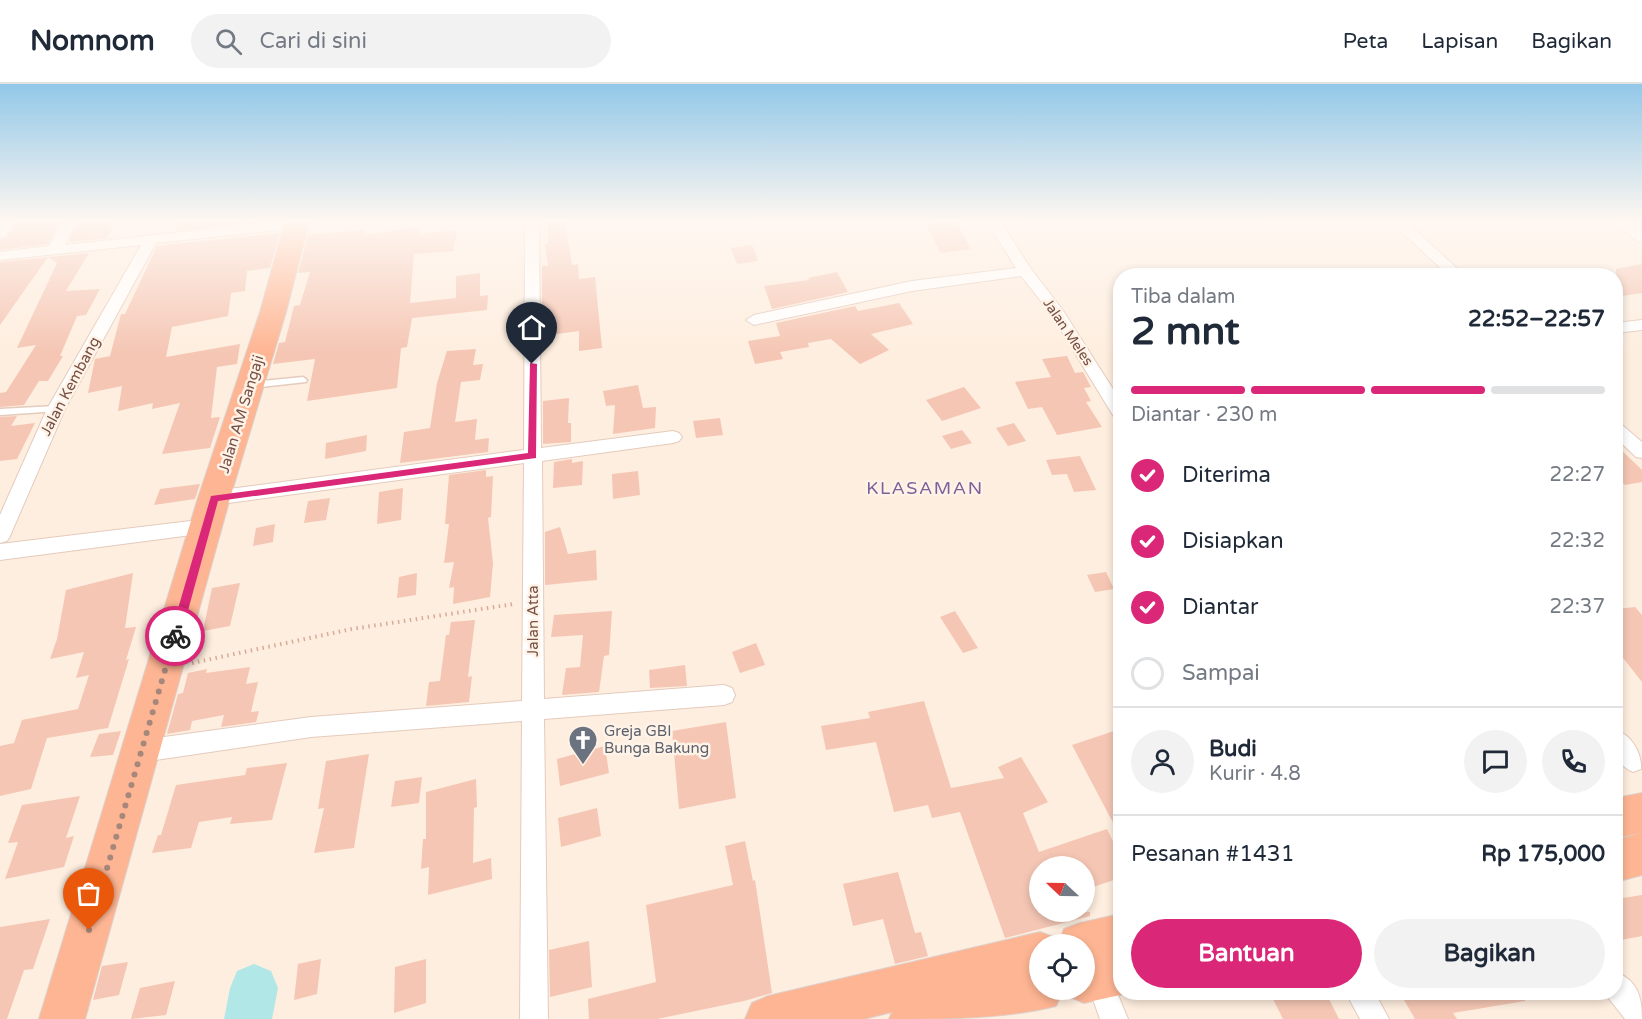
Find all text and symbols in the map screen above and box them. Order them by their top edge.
search box [191,14,611,68]
text: Nomnom [30,24,155,58]
icon: search [212,25,245,58]
text: Cari di sini [260,28,367,54]
text: Peta [1343,29,1388,54]
text: Lapisan [1421,29,1498,54]
text: Bagikan [1531,29,1612,54]
text: Tiba dalam [1131,285,1235,309]
street label: Jalan Meles [1039,295,1097,369]
pin [506,302,557,364]
text: 22:52–22:57 [1468,306,1605,332]
text: 2 mnt [1131,308,1240,355]
icon: home [515,311,548,344]
street label: Jalan Kembang [36,333,104,439]
street label: Jalan AM Sangaji [214,353,268,475]
text: Diantar · 230 m [1131,403,1277,427]
icon: check [1131,459,1164,492]
text: Diterima [1182,462,1271,488]
text: 22:27 [1550,463,1605,487]
district label: KLASAMAN [866,477,984,499]
icon: check [1131,525,1164,558]
text: Disiapkan [1182,528,1284,554]
text: 22:32 [1550,529,1605,553]
street label: Jalan Atta [524,585,542,657]
icon: check [1131,591,1164,624]
text: Diantar [1182,594,1258,620]
text: 22:37 [1550,595,1605,619]
courier [145,606,205,666]
icon: bike [159,620,192,653]
text: Sampai [1182,660,1260,686]
place label: Greja GBI Bunga Bakung [604,722,709,757]
church icon: Greja GBI Bunga Bakung [567,724,599,766]
button: person [1131,730,1194,793]
button: chat [1464,730,1527,793]
button: phone [1542,730,1605,793]
text: Budi [1209,736,1257,762]
text: Kurir · 4.8 [1209,762,1301,786]
text: Pesanan #1431 [1131,841,1294,867]
text: Rp 175,000 [1481,841,1605,867]
north arrow [1029,856,1095,922]
map controls [1029,856,1095,1000]
pin [63,868,114,930]
icon: bag [72,877,105,910]
button: Bantuan [1131,919,1362,988]
button: Bagikan [1374,919,1605,988]
button: locate [1029,934,1095,1000]

